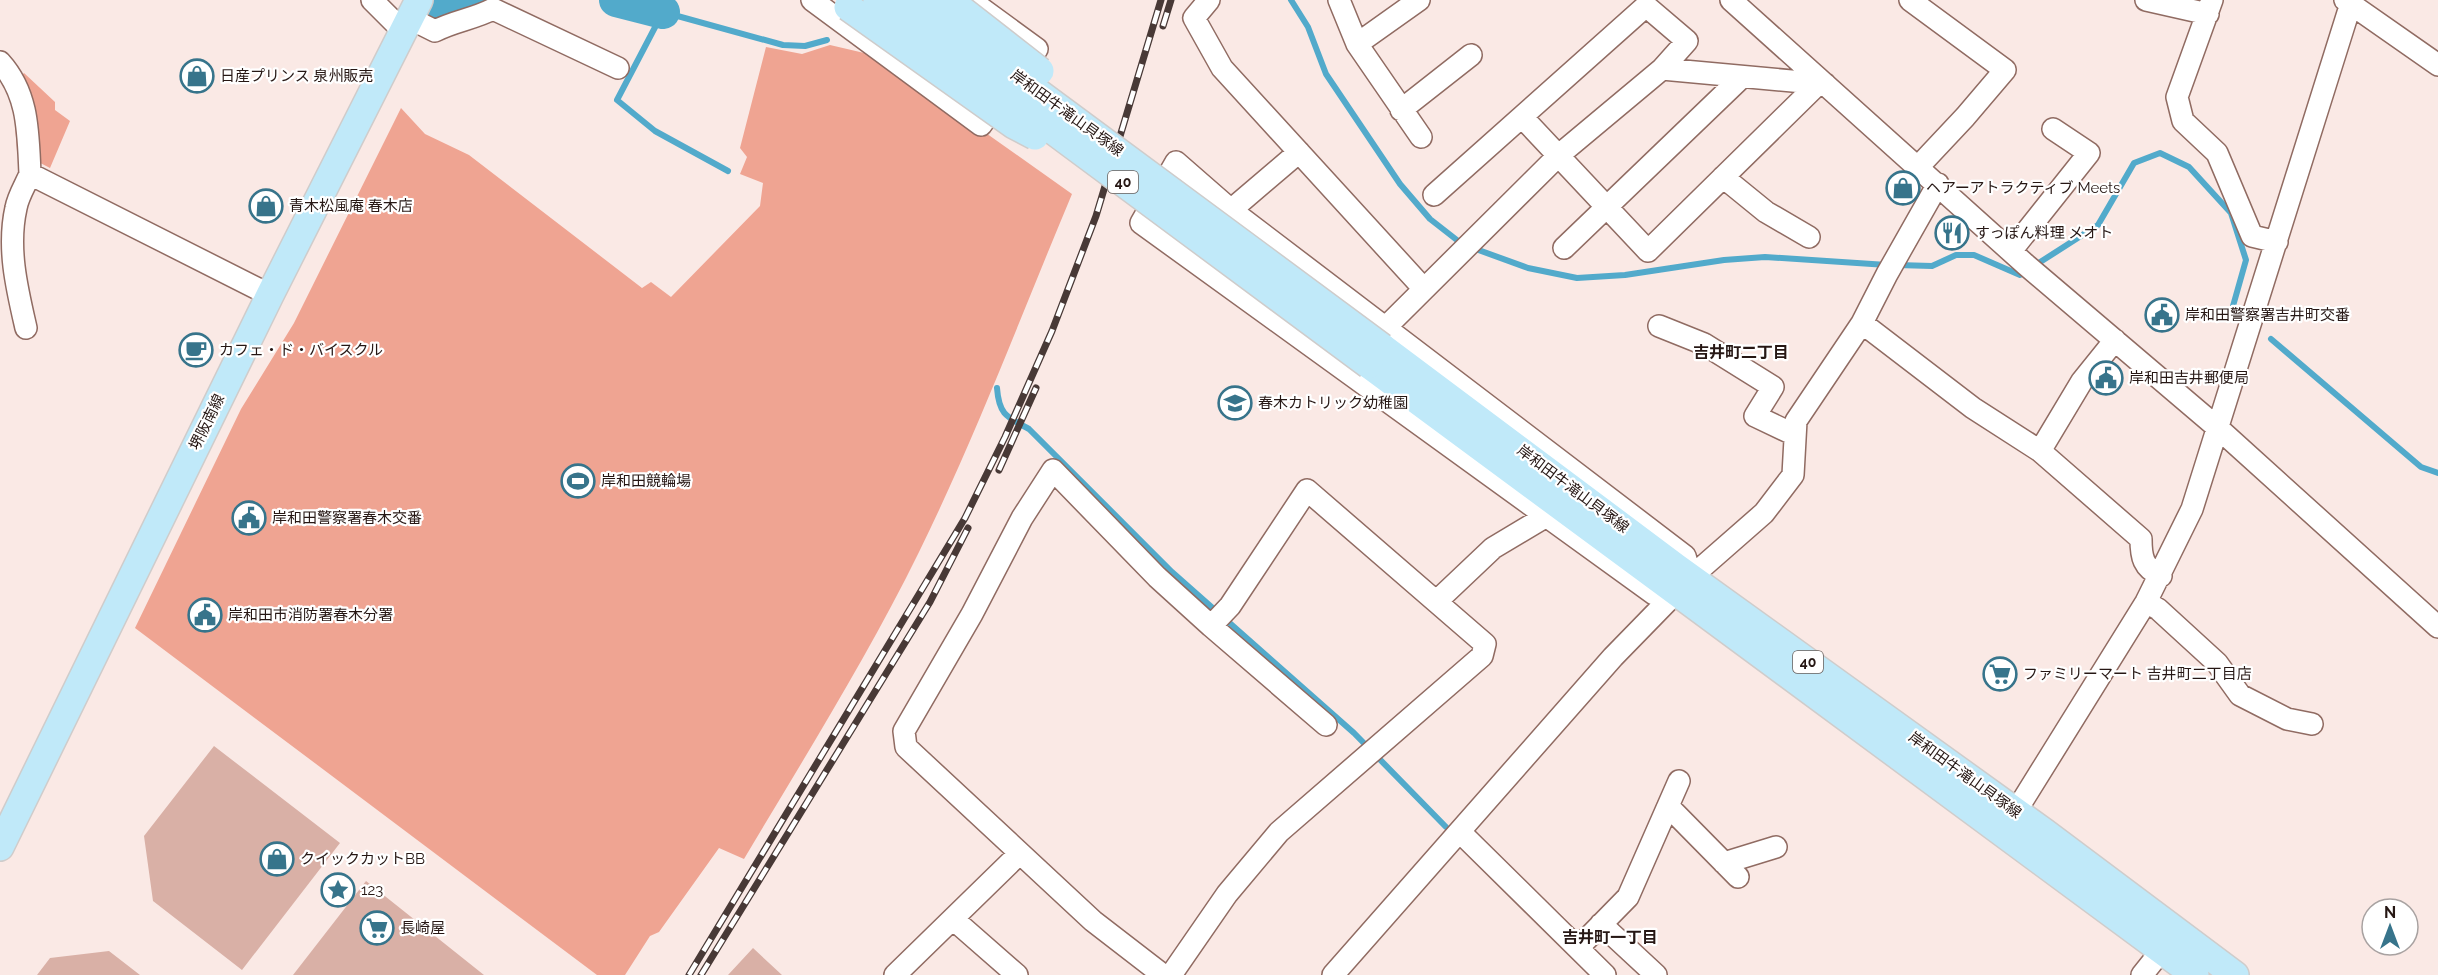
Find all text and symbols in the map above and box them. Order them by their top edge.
shop icon: 日産プリンス 泉州販売 [179,58,215,94]
street label: 岸和田牛滝山貝塚線 [1007,66,1127,160]
place label: 日産プリンス 泉州販売 [220,67,374,85]
shop icon: ヘアーアトラクティブ Meets [1885,170,1921,206]
road number: 40 [1108,171,1138,193]
place label: ヘアーアトラクティブ Meets [1926,179,2120,197]
shop icon: 青木松風庵 春木店 [248,188,284,224]
place label: 青木松風庵 春木店 [289,197,413,215]
restaurant icon: すっぽん料理 メオト [1934,215,1970,251]
place label: すっぽん料理 メオト [1975,224,2113,242]
public building icon: 岸和田警察署吉井町交番 [2144,297,2180,333]
place label: 岸和田警察署吉井町交番 [2185,306,2350,324]
cafe icon: カフェ・ド・バイスクル [178,332,214,368]
place label: カフェ・ド・バイスクル [219,341,383,359]
district label: 吉井町二丁目 [1693,343,1789,362]
public building icon: 岸和田吉井郵便局 [2088,360,2124,396]
place label: 岸和田吉井郵便局 [2129,369,2249,387]
school or university icon: 春木カトリック幼稚園 [1217,385,1253,421]
street label: 堺阪南線 [186,391,228,453]
place label: 春木カトリック幼稚園 [1258,394,1408,412]
street label: 岸和田牛滝山貝塚線 [1514,441,1632,537]
sports icon: 岸和田競輪場 [560,463,596,499]
place label: 岸和田競輪場 [601,472,691,490]
public building icon: 岸和田警察署春木交番 [231,500,267,536]
place label: 岸和田警察署春木交番 [272,509,422,527]
public building icon: 岸和田市消防署春木分署 [187,597,223,633]
place label: 岸和田市消防署春木分署 [228,606,393,624]
road number: 40 [1793,651,1823,673]
supermarket icon: ファミリーマート 吉井町二丁目店 [1982,656,2018,692]
place label: ファミリーマート 吉井町二丁目店 [2023,665,2252,683]
street label: 岸和田牛滝山貝塚線 [1905,728,2025,822]
shop icon: クイックカットBB [259,841,295,877]
place label: クイックカットBB [300,850,425,868]
place icon: 123 [320,872,356,908]
place label: 123 [361,881,383,899]
north arrow [2360,897,2420,957]
text: N [2384,903,2396,922]
supermarket icon: 長崎屋 [359,910,395,946]
place label: 長崎屋 [400,919,445,937]
district label: 吉井町一丁目 [1562,928,1658,947]

